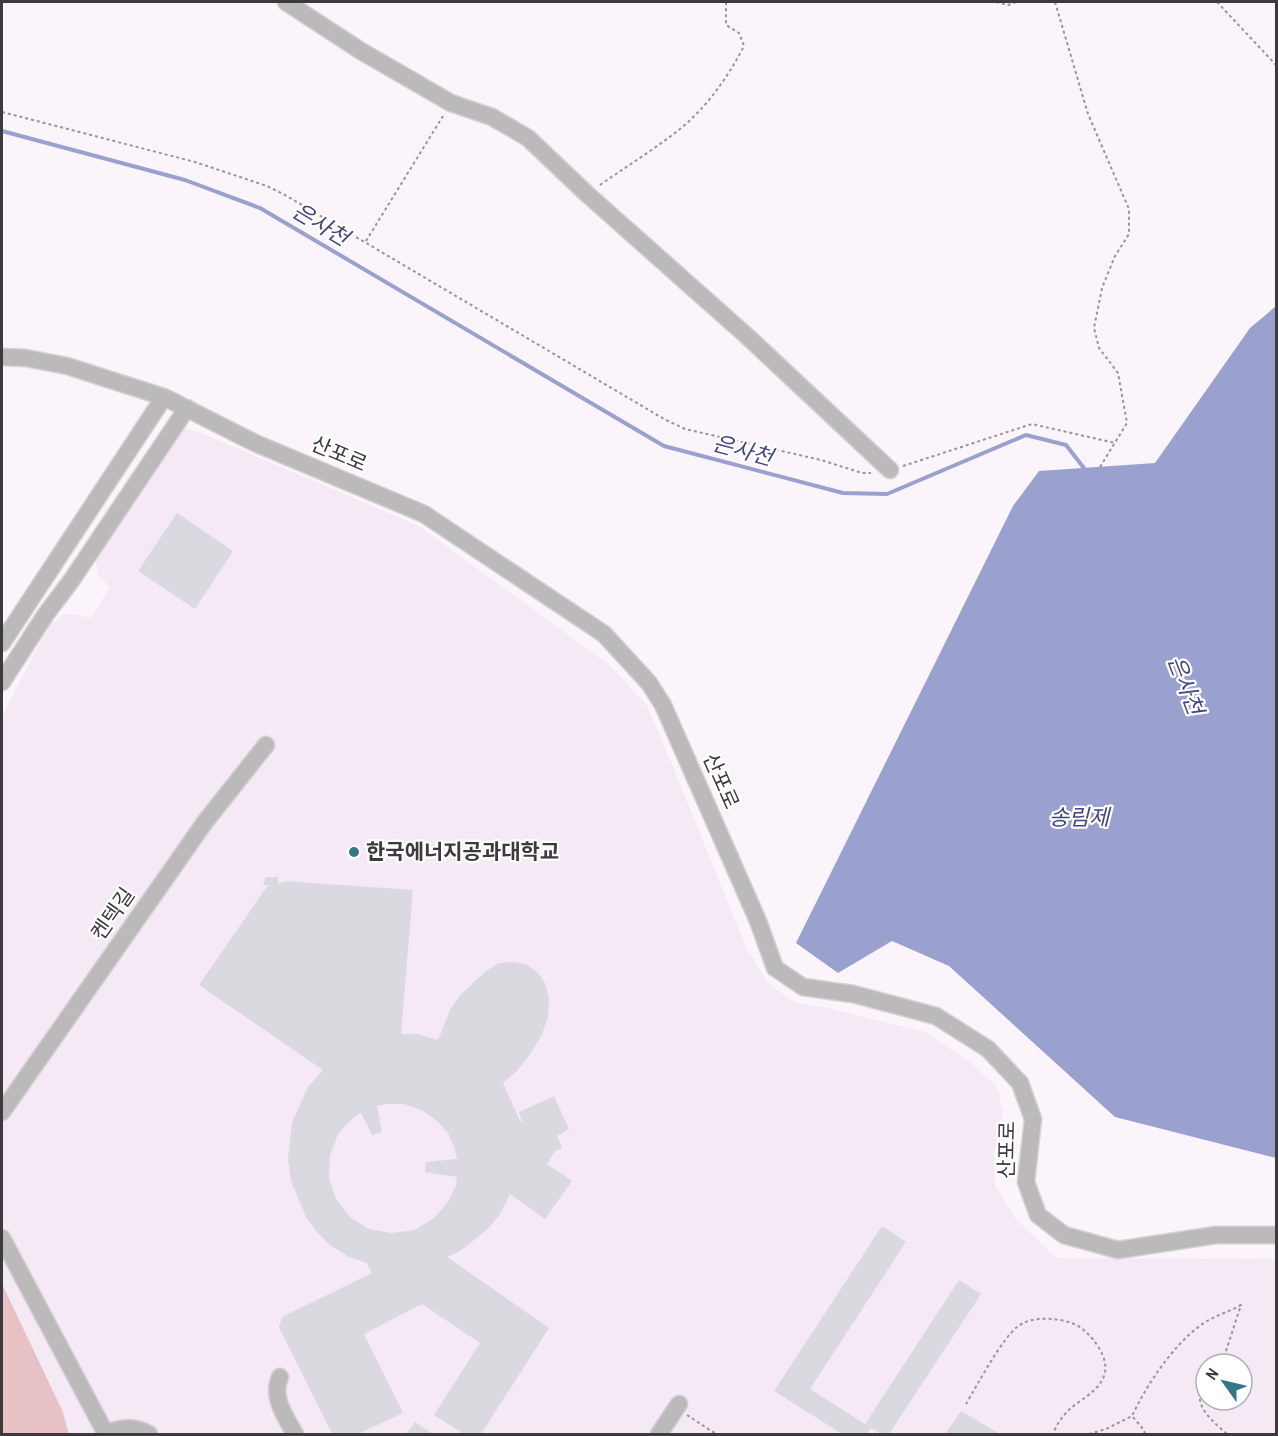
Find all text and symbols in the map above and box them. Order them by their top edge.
water label: 은사천 [287,196,357,254]
water label: 은사천 [710,428,779,473]
street label: 산포로 [307,429,372,478]
water label: 은사천 [1161,651,1212,721]
street label: 산포로 [696,748,746,813]
water label: 송림제 [1049,802,1112,832]
place label: 한국에너지공과대학교 [366,837,559,866]
marker: 한국에너지공과대학교 [347,845,361,859]
street label: 켄텍길 [84,882,141,946]
street label: 산포로 [991,1121,1022,1179]
north arrow [1194,1352,1254,1412]
text: N [1200,1364,1223,1384]

